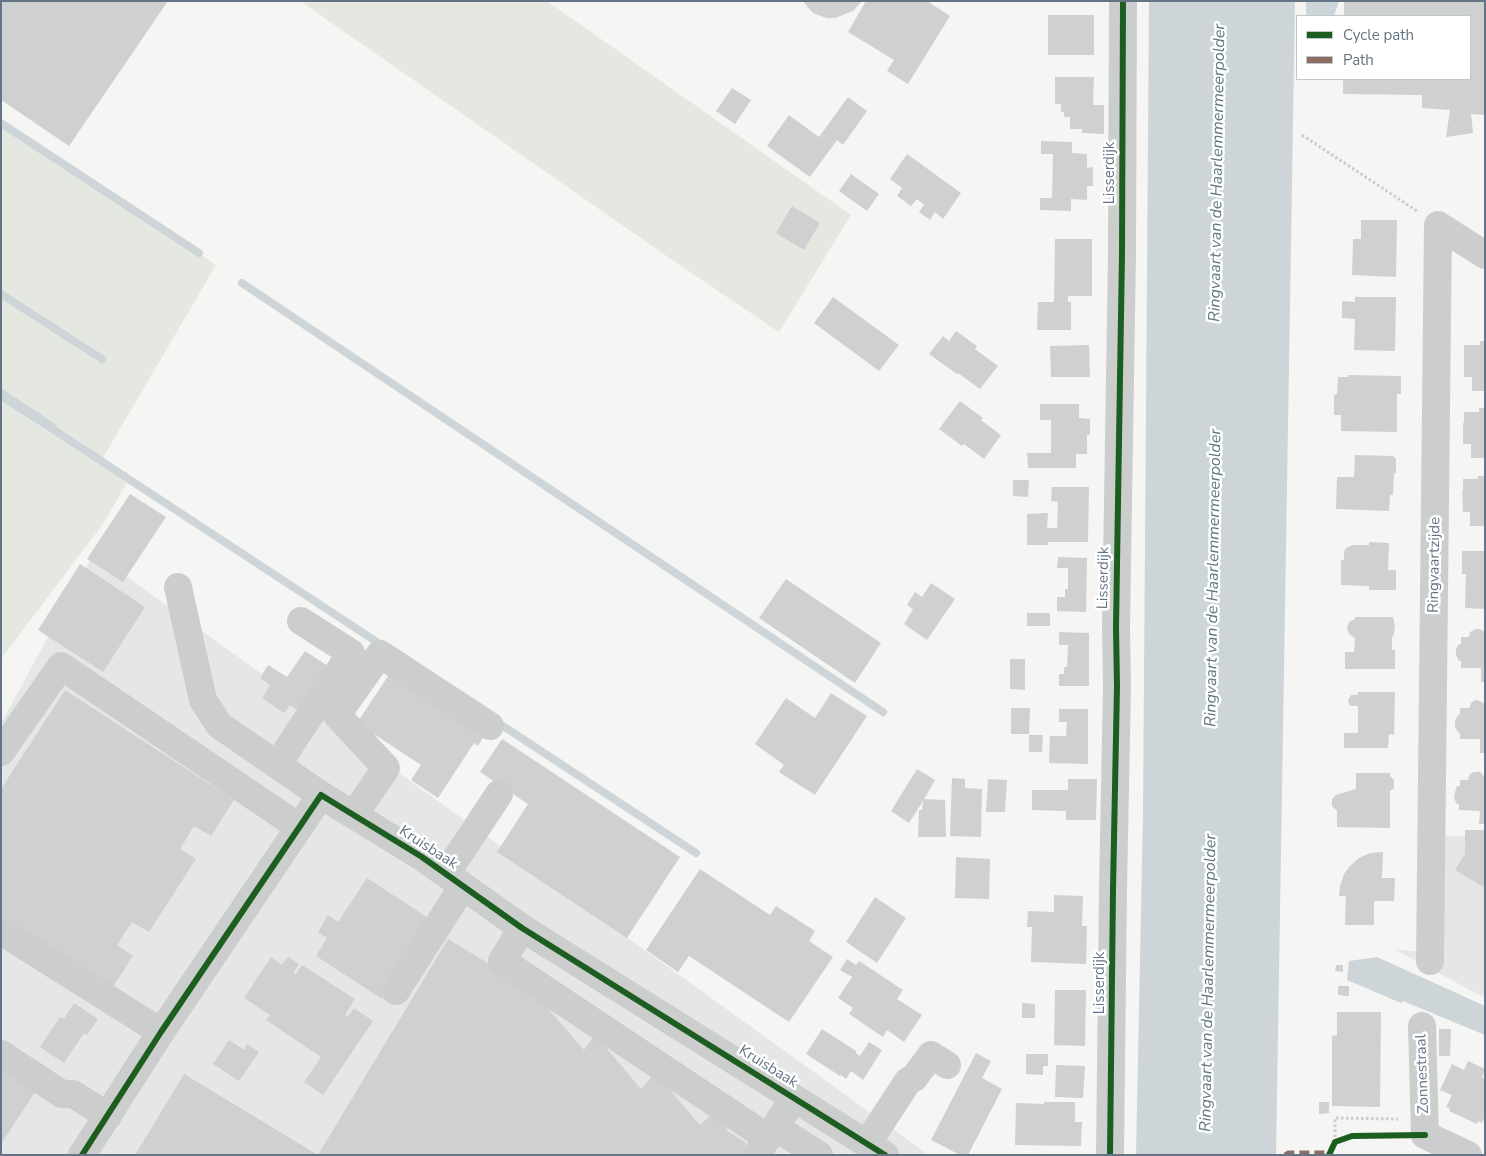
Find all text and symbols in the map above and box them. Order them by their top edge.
legend [1296,15,1471,80]
water label: Ringvaart van de Haarlemmermeerpolder [1206,24,1230,322]
text: Cycle path [1343,25,1414,45]
text: Path [1343,50,1374,70]
street label: Lisserdijk [1101,142,1119,204]
water label: Ringvaart van de Haarlemmermeerpolder [1202,429,1226,727]
street label: Ringvaartzijde [1425,517,1445,613]
street label: Lisserdijk [1094,547,1114,609]
street label: Kruisbaak [395,822,461,874]
water label: Ringvaart van de Haarlemmermeerpolder [1197,834,1221,1132]
street label: Lisserdijk [1091,952,1109,1014]
street label: Zonnestraal [1413,1034,1433,1114]
street label: Kruisbaak [735,1042,801,1092]

